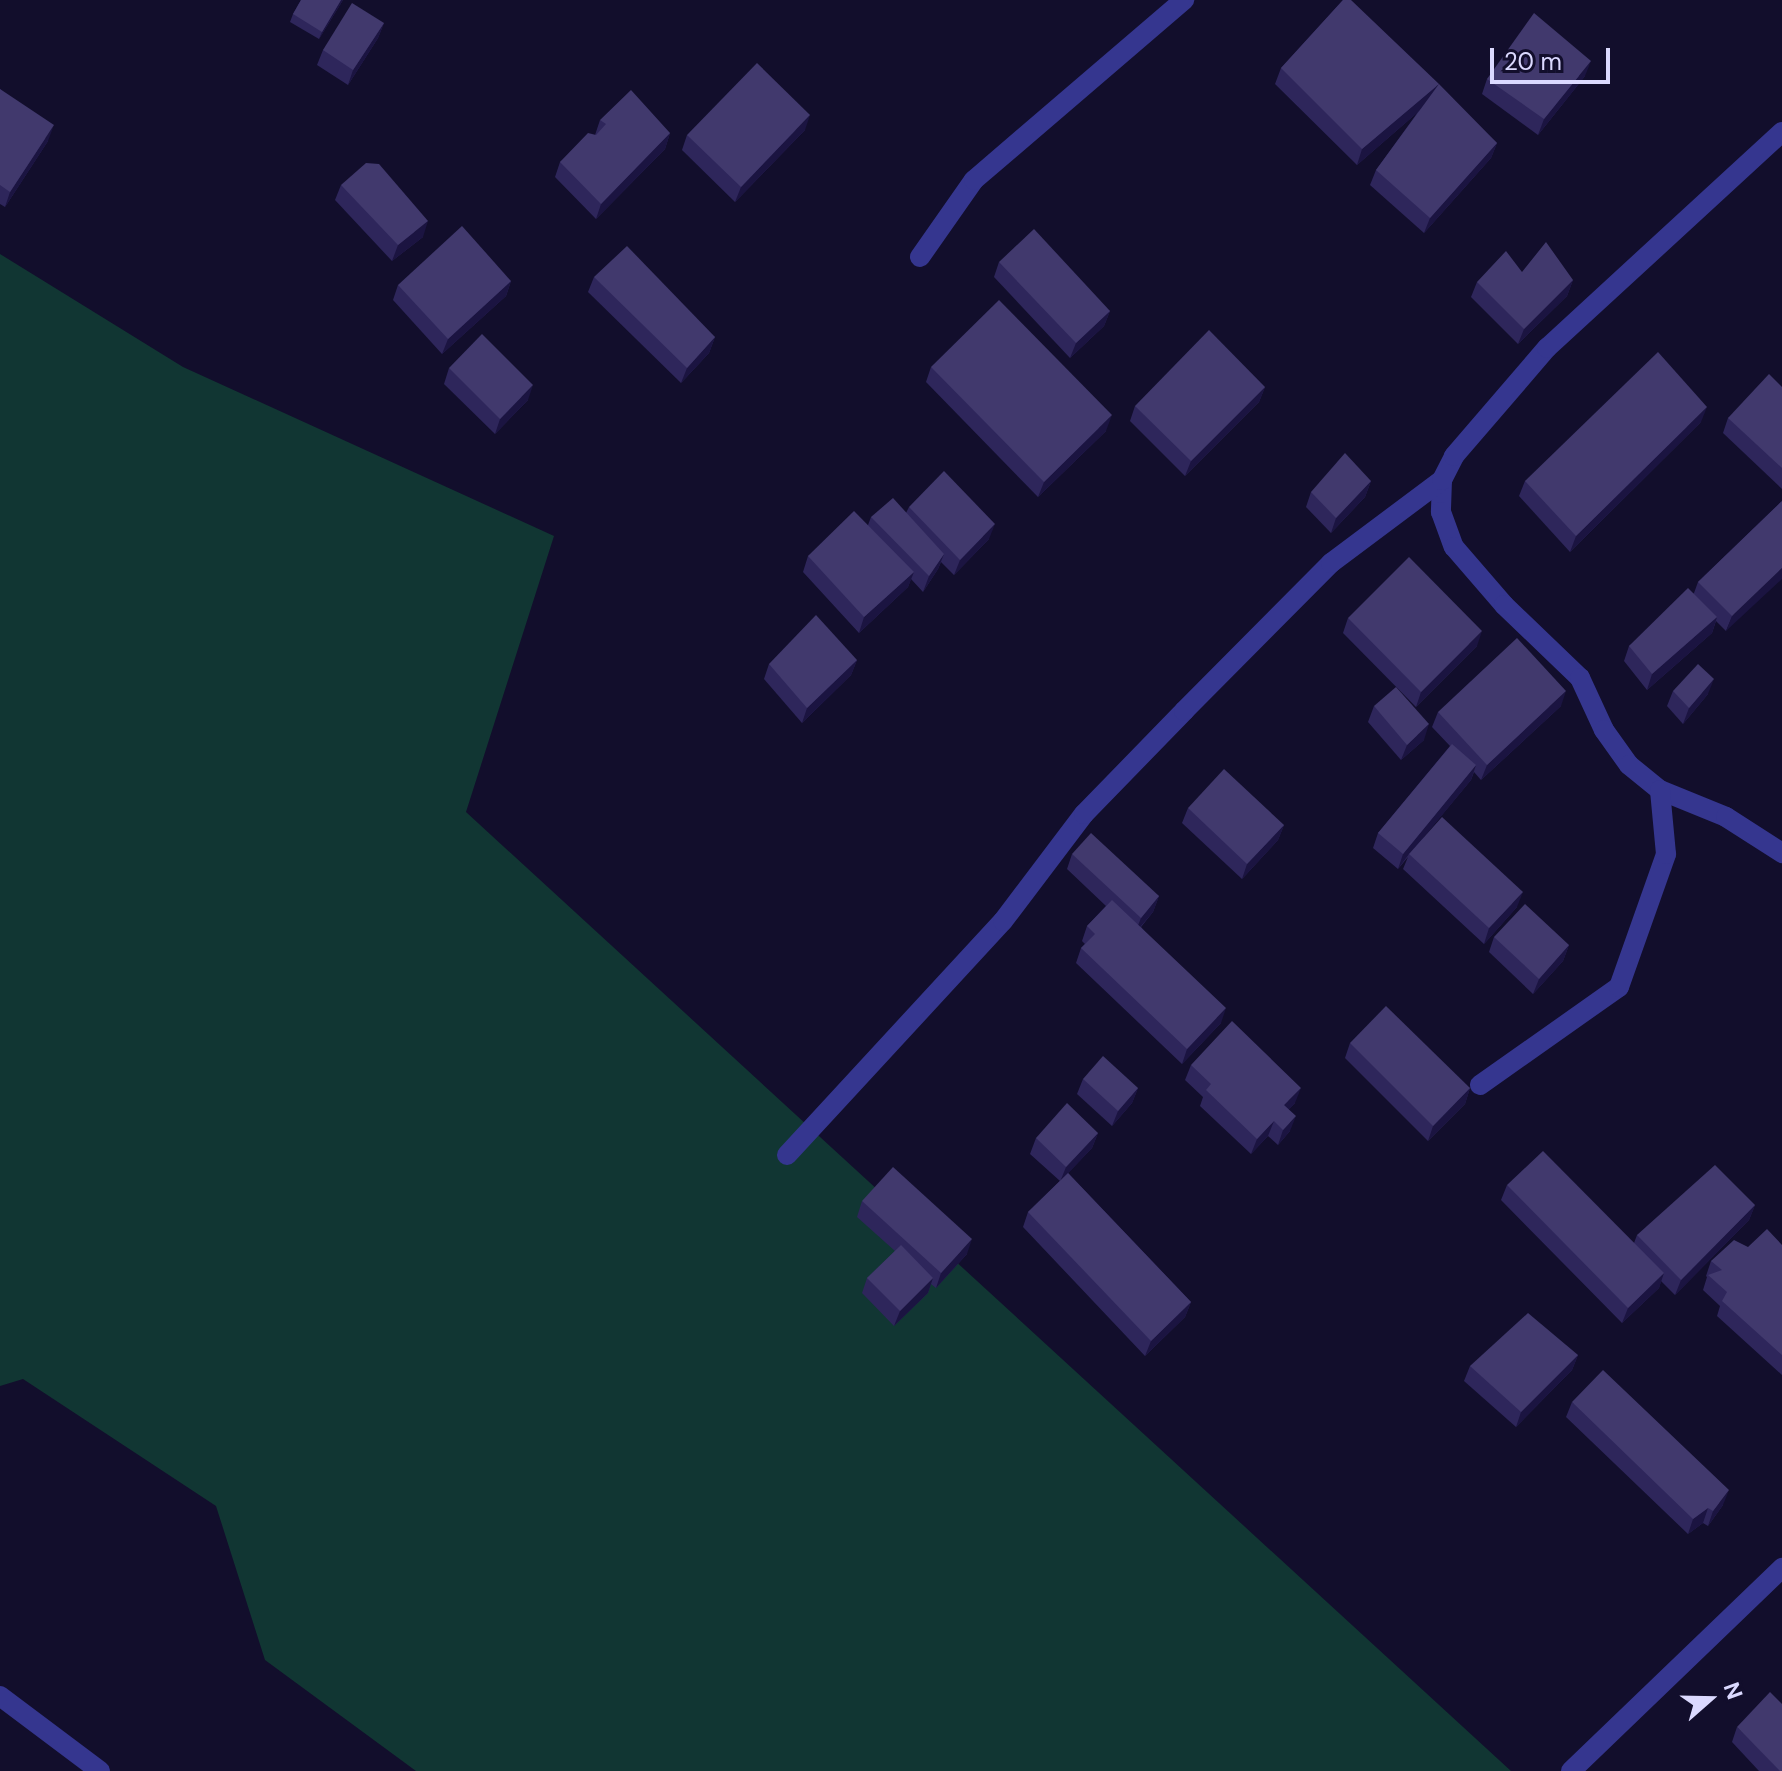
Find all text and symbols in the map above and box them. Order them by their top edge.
scale bar [1494,32,1614,82]
text: 20 m [1504,46,1562,77]
north arrow [1670,1659,1750,1739]
text: N [1717,1678,1749,1703]

